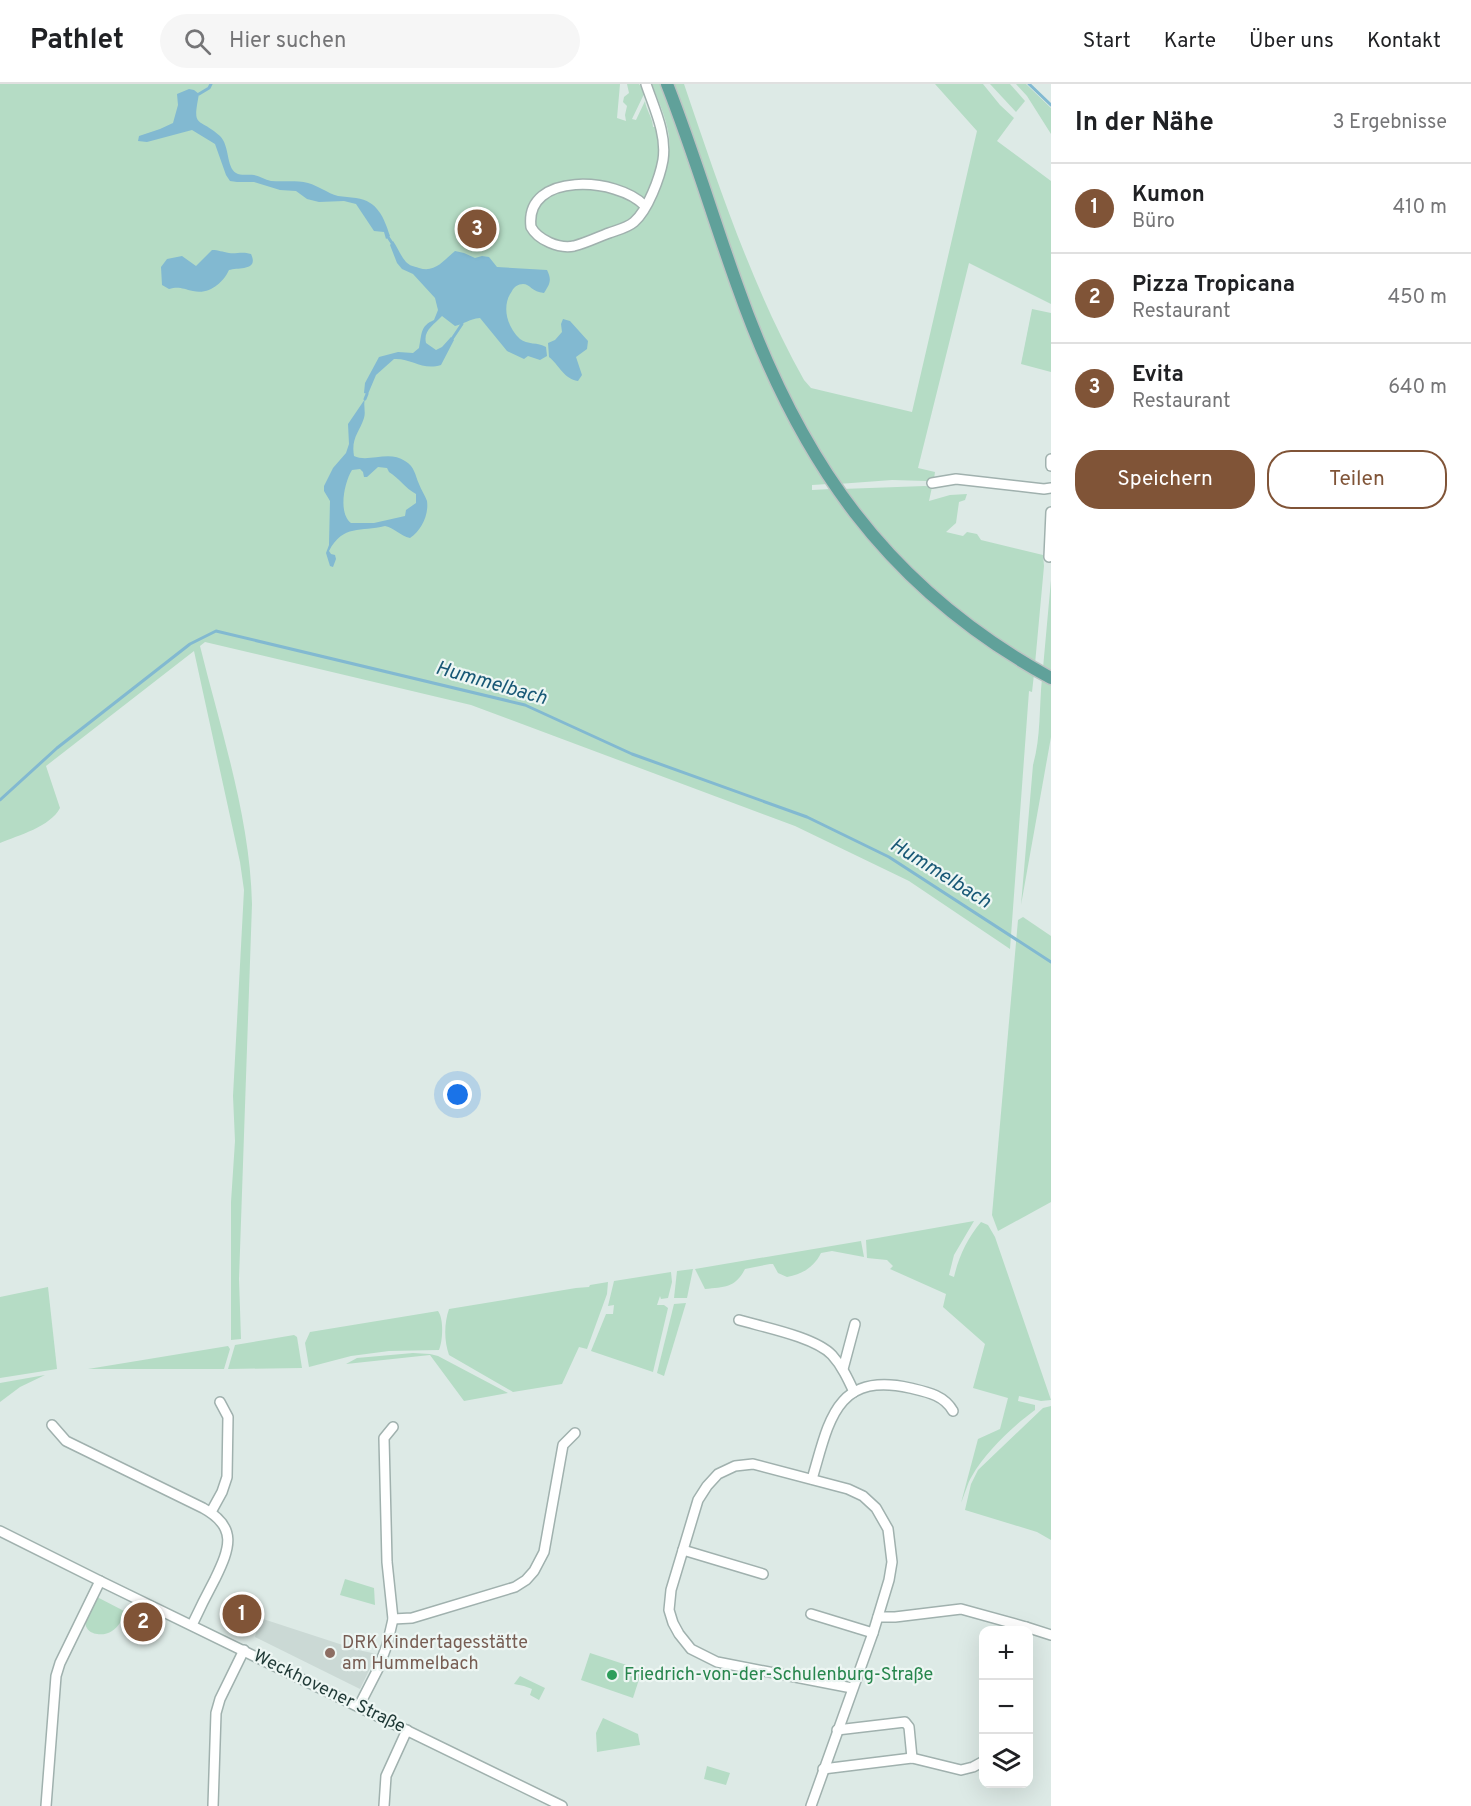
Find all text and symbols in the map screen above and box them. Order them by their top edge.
search box [160,14,580,68]
text: Pathlet [30,23,124,59]
icon: search [181,25,214,58]
text: Hier suchen [229,28,346,55]
text: Start [1083,28,1131,55]
text: Karte [1164,28,1216,55]
text: Über uns [1249,28,1334,55]
text: Kontakt [1367,28,1441,55]
text: In der Nähe [1075,107,1214,140]
text: 3 Ergebnisse [1332,110,1447,136]
text: Kumon [1132,182,1205,209]
text: 1 [1091,195,1099,221]
text: 410 m [1393,195,1447,221]
pin: 3 [458,206,496,252]
text: Büro [1132,209,1175,235]
text: Pizza Tropicana [1132,272,1295,299]
text: 2 [1088,285,1101,311]
text: 450 m [1388,285,1447,311]
text: Restaurant [1132,299,1231,325]
text: Evita [1132,362,1184,389]
text: 3 [1089,375,1101,401]
text: 640 m [1388,375,1447,401]
text: Restaurant [1132,389,1231,415]
button: Speichern [1075,450,1255,509]
button: Teilen [1267,450,1447,509]
water label: Hummelbach [432,656,550,712]
water label: Hummelbach [885,833,996,915]
your location [443,1080,472,1109]
pin: 1 [222,1592,262,1636]
pin: 2 [124,1600,162,1644]
map controls [979,1626,1033,1788]
button: + [979,1626,1033,1680]
place label: DRK Kindertagesstätte am Hummelbach [342,1632,528,1676]
street label: Weckhovener Straße [249,1645,409,1739]
marker: DRK Kindertagesstätte am Hummelbach [323,1646,337,1660]
place label: Friedrich-von-der-Schulenburg-Straße [624,1664,933,1687]
marker: Friedrich-von-der-Schulenburg-Straße [605,1668,619,1682]
button: − [979,1680,1033,1734]
button: layers [979,1734,1033,1788]

